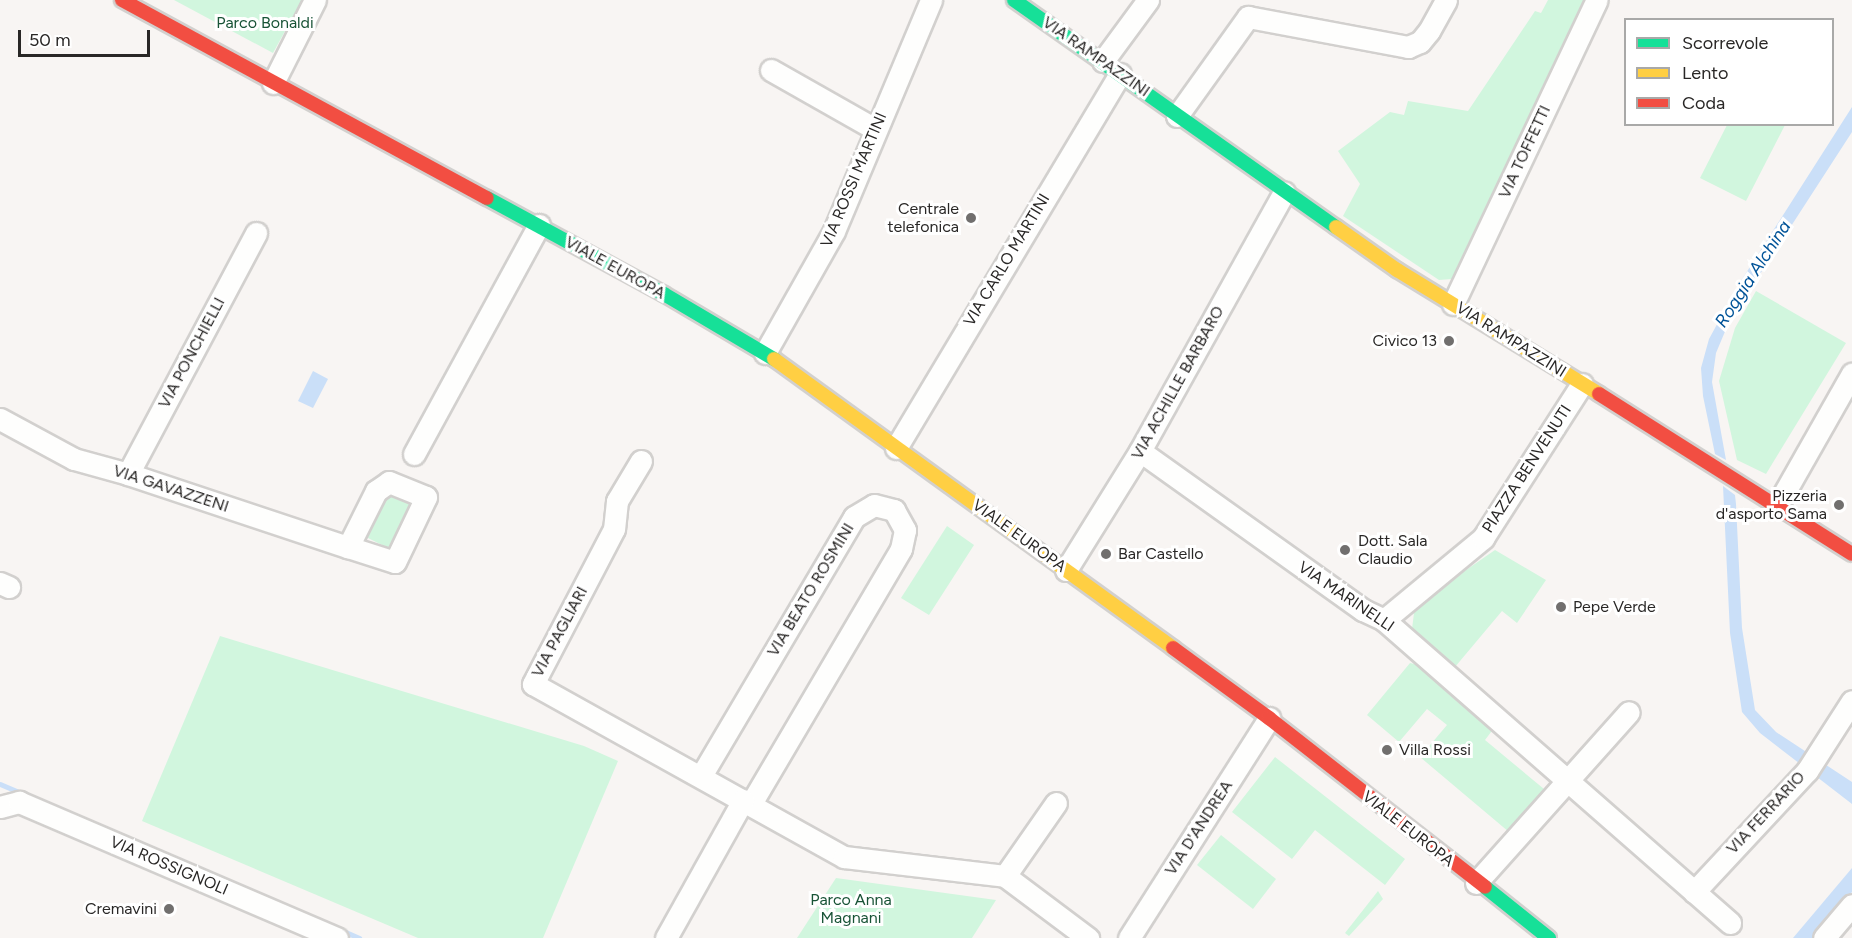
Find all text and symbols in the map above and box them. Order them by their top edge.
park label: Parco Bonaldi [216,13,314,33]
street label: VIA RAMPAZZINI [1039,13,1153,101]
scale bar [21,18,153,56]
legend [1624,18,1834,126]
text: 50 m [29,29,71,51]
text: Scorrevole [1682,32,1768,54]
text: Lento [1682,62,1728,84]
text: Coda [1682,92,1725,114]
street label: VIA TOFFETTI [1495,102,1555,202]
street label: VIA ROSSI MARTINI [817,110,891,250]
street label: VIA CARLO MARTINI [960,190,1054,330]
place label: Centrale telefonica [887,199,959,237]
marker: Centrale telefonica [964,211,978,225]
water label: Roggia Alchina [1710,217,1796,331]
street label: VIALE EUROPA [562,233,668,303]
street label: VIA PONCHIELLI [155,294,229,412]
street label: VIA RAMPAZZINI [1452,298,1570,382]
street label: VIA ACHILLE BARBARO [1128,303,1228,463]
place label: Civico 13 [1373,331,1437,351]
marker: Civico 13 [1442,334,1456,348]
street label: PIAZZA BENVENUTI [1478,401,1576,537]
street label: VIA GAVAZZENI [111,461,231,517]
place label: Pizzeria d'asporto Sama [1716,486,1827,524]
street label: VIALE EUROPA [968,496,1070,576]
marker: Pizzeria d'asporto Sama [1832,498,1846,512]
street label: VIA BEATO ROSMINI [764,520,858,660]
place label: Dott. Sala Claudio [1358,531,1427,569]
marker: Dott. Sala Claudio [1336,541,1354,559]
place label: Bar Castello [1118,544,1204,564]
marker: Bar Castello [1099,547,1113,561]
street label: VIA MARINELLI [1294,558,1398,636]
street label: VIA PAGLIARI [528,583,592,681]
place label: Pepe Verde [1573,597,1656,617]
marker: Pepe Verde [1554,600,1568,614]
place label: Villa Rossi [1399,740,1471,760]
marker: Villa Rossi [1380,743,1394,757]
street label: VIA FERRARIO [1723,768,1809,858]
street label: VIA D'ANDREA [1161,777,1237,879]
street label: VIALE EUROPA [1358,787,1458,871]
street label: VIA ROSSIGNOLI [107,833,231,899]
park label: Parco Anna Magnani [810,890,892,928]
place label: Cremavini [85,899,157,919]
marker: Cremavini [162,902,176,916]

